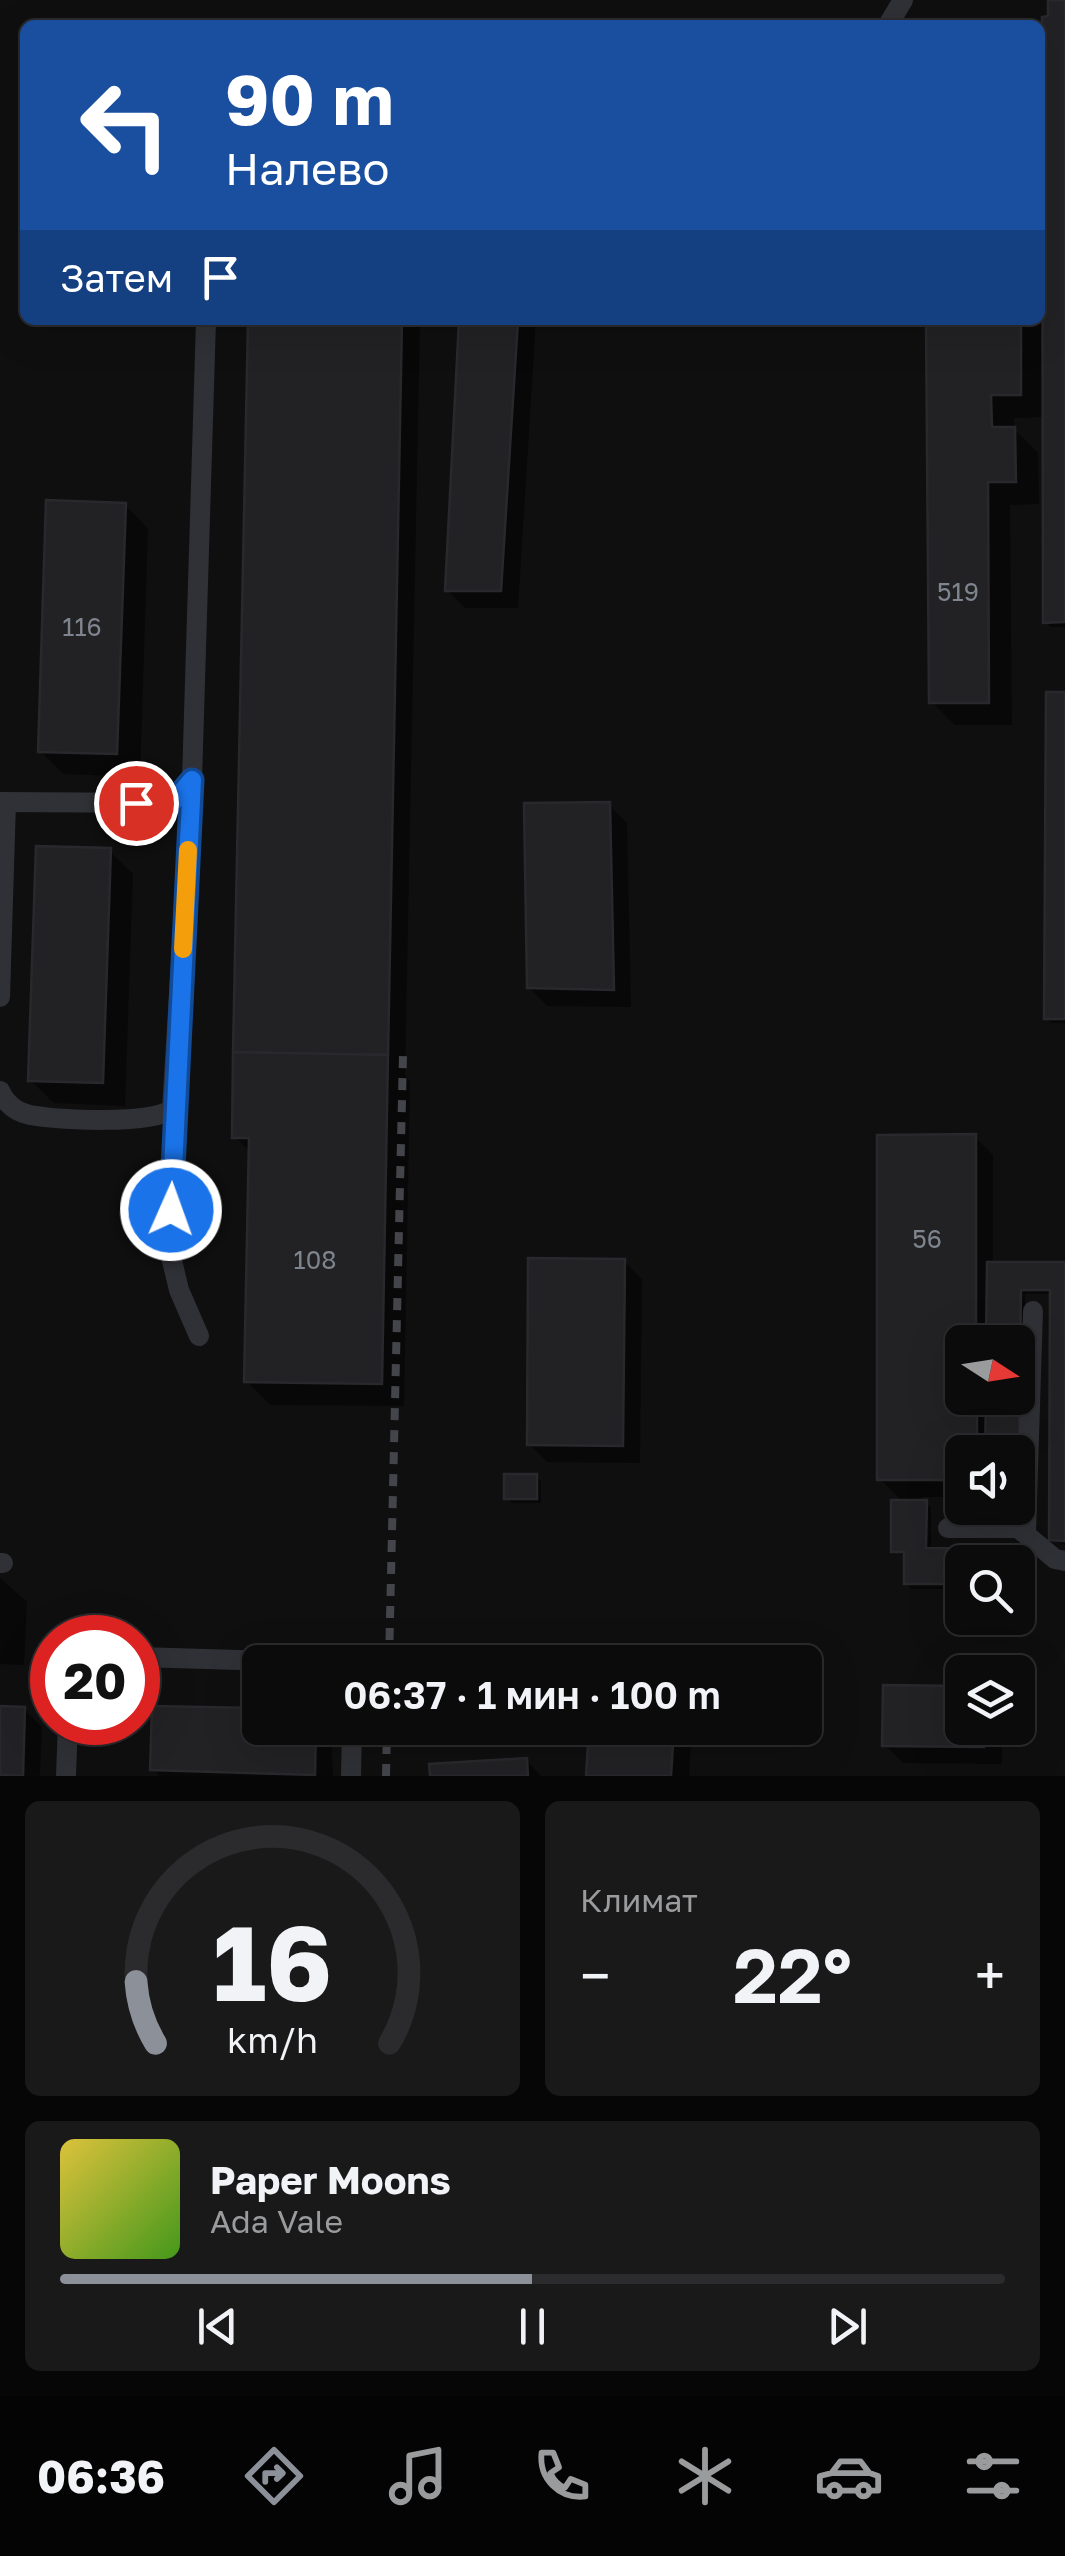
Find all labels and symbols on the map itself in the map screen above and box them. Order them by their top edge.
house number: 519 [937,576,979,607]
house number: 116 [62,611,102,642]
pin [94,761,179,846]
position arrow [119,1158,223,1262]
house number: 56 [912,1223,942,1254]
house number: 108 [294,1244,336,1275]
north arrow [945,1325,1035,1415]
speed limit sign: 20 [30,1615,160,1745]

